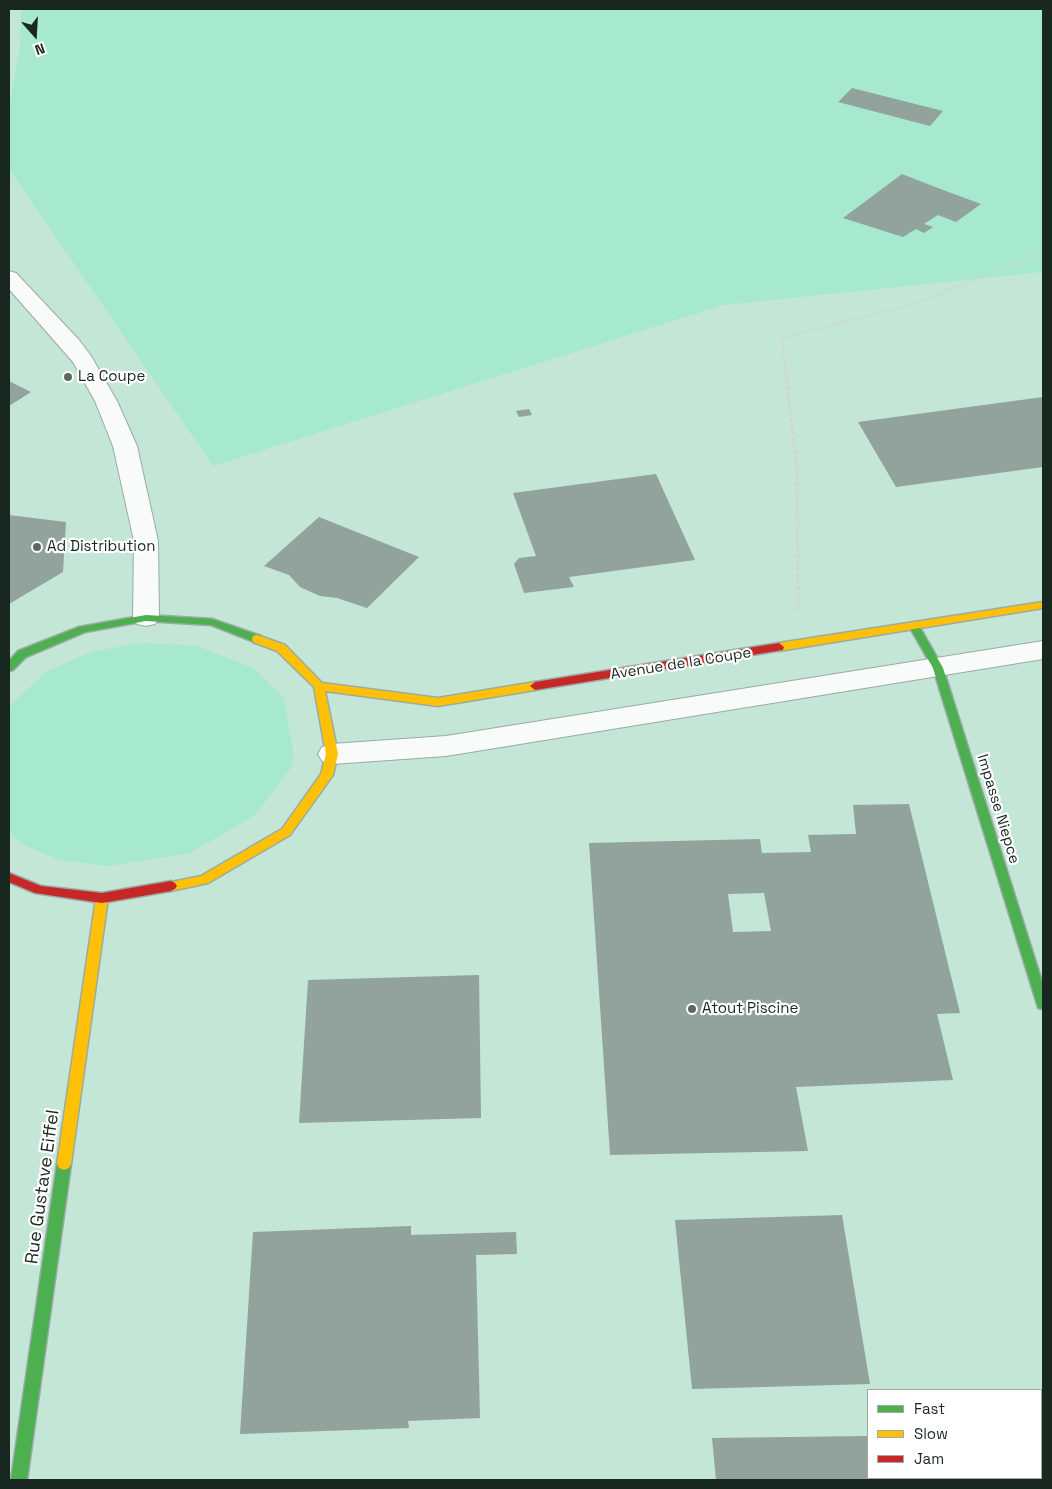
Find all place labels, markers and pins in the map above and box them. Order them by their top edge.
place label: La Coupe [78,368,145,386]
marker: La Coupe [62,371,74,383]
place label: Ad Distribution [47,538,155,556]
marker: Ad Distribution [31,541,43,553]
place label: Atout Piscine [702,1000,798,1018]
marker: Atout Piscine [686,1003,698,1015]

